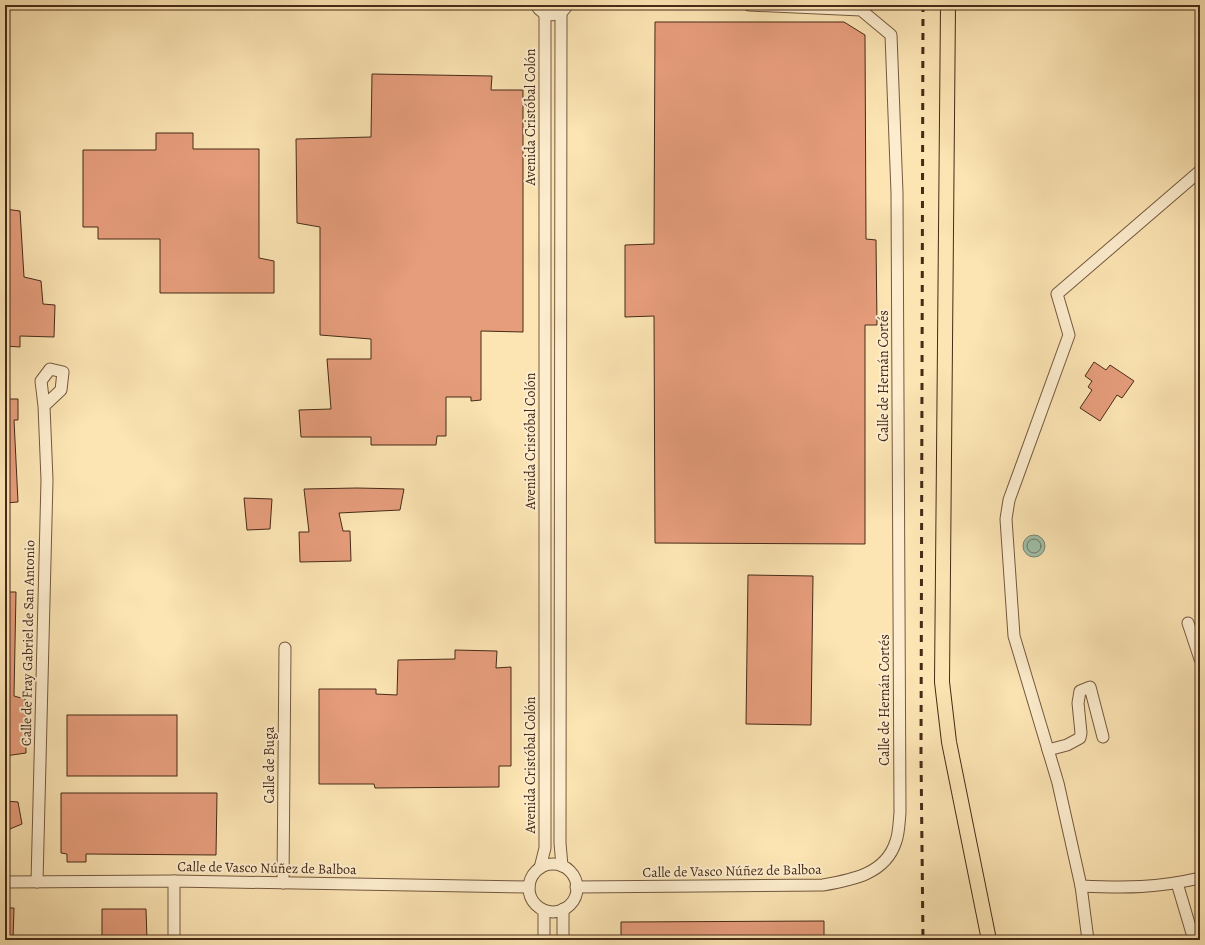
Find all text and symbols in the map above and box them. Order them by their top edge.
street label: Avenida Cristóbal Colón [521,48,540,186]
street label: Calle de Hernán Cortés [874,310,893,442]
street label: Avenida Cristóbal Colón [521,372,540,510]
street label: Calle de Fray Gabriel de San Antonio [17,540,39,746]
street label: Calle de Hernán Cortés [875,634,894,766]
street label: Avenida Cristóbal Colón [521,696,540,834]
street label: Calle de Buga [260,726,279,804]
street label: Calle de Vasco Núñez de Balboa [177,857,357,879]
street label: Calle de Vasco Núñez de Balboa [642,860,822,882]

